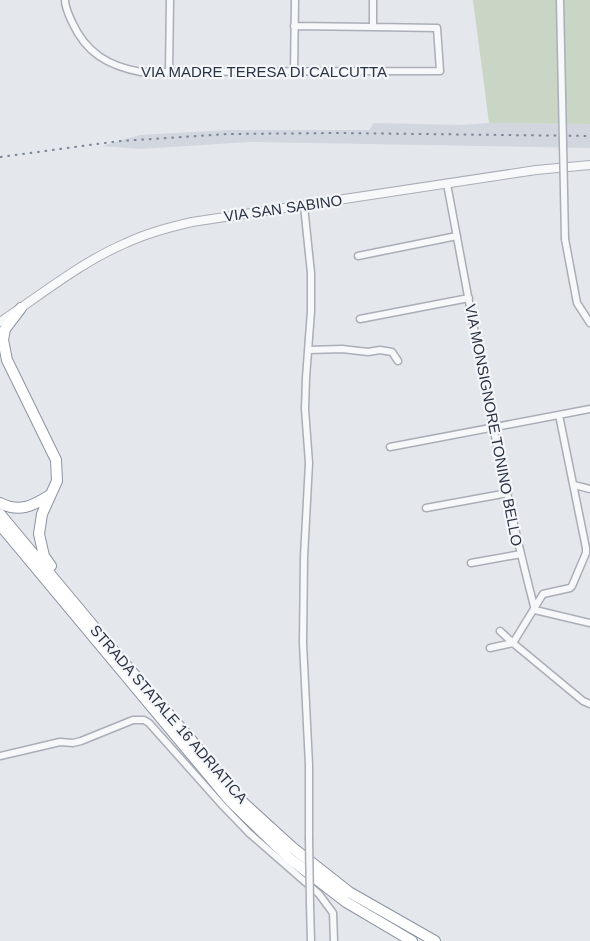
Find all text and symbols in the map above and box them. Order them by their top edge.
street label: VIA MADRE TERESA DI CALCUTTA [141,63,387,80]
street label: VIA SAN SABINO [223,191,343,225]
street label: VIA MONSIGNORE TONINO BELLO [462,303,526,547]
street label: STRADA STATALE 16 ADRIATICA [87,621,251,807]

